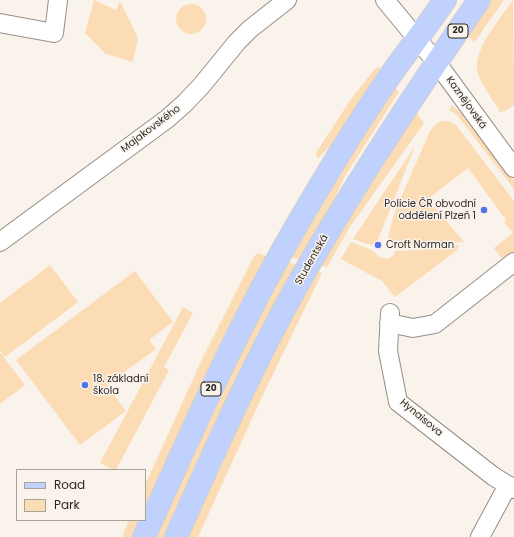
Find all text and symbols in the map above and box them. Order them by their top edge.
road number: 20 [448,24,468,38]
street label: Kaznějovská [443,75,489,131]
street label: Majakovského [119,103,183,155]
place label: Policie ČR obvodní oddělení Plzeň 1 [384,198,476,222]
marker: Policie ČR obvodní oddělení Plzeň 1 [479,205,489,215]
street label: Studentská [293,233,331,287]
place label: Croft Norman [386,239,454,251]
marker: Croft Norman [373,240,383,250]
place label: 18. základní škola [93,373,149,396]
marker: 18. základní škola [80,380,90,390]
road number: 20 [201,382,221,396]
street label: Hynaisova [397,397,445,439]
legend [16,469,146,521]
text: Road [54,476,85,493]
text: Park [54,496,80,513]

